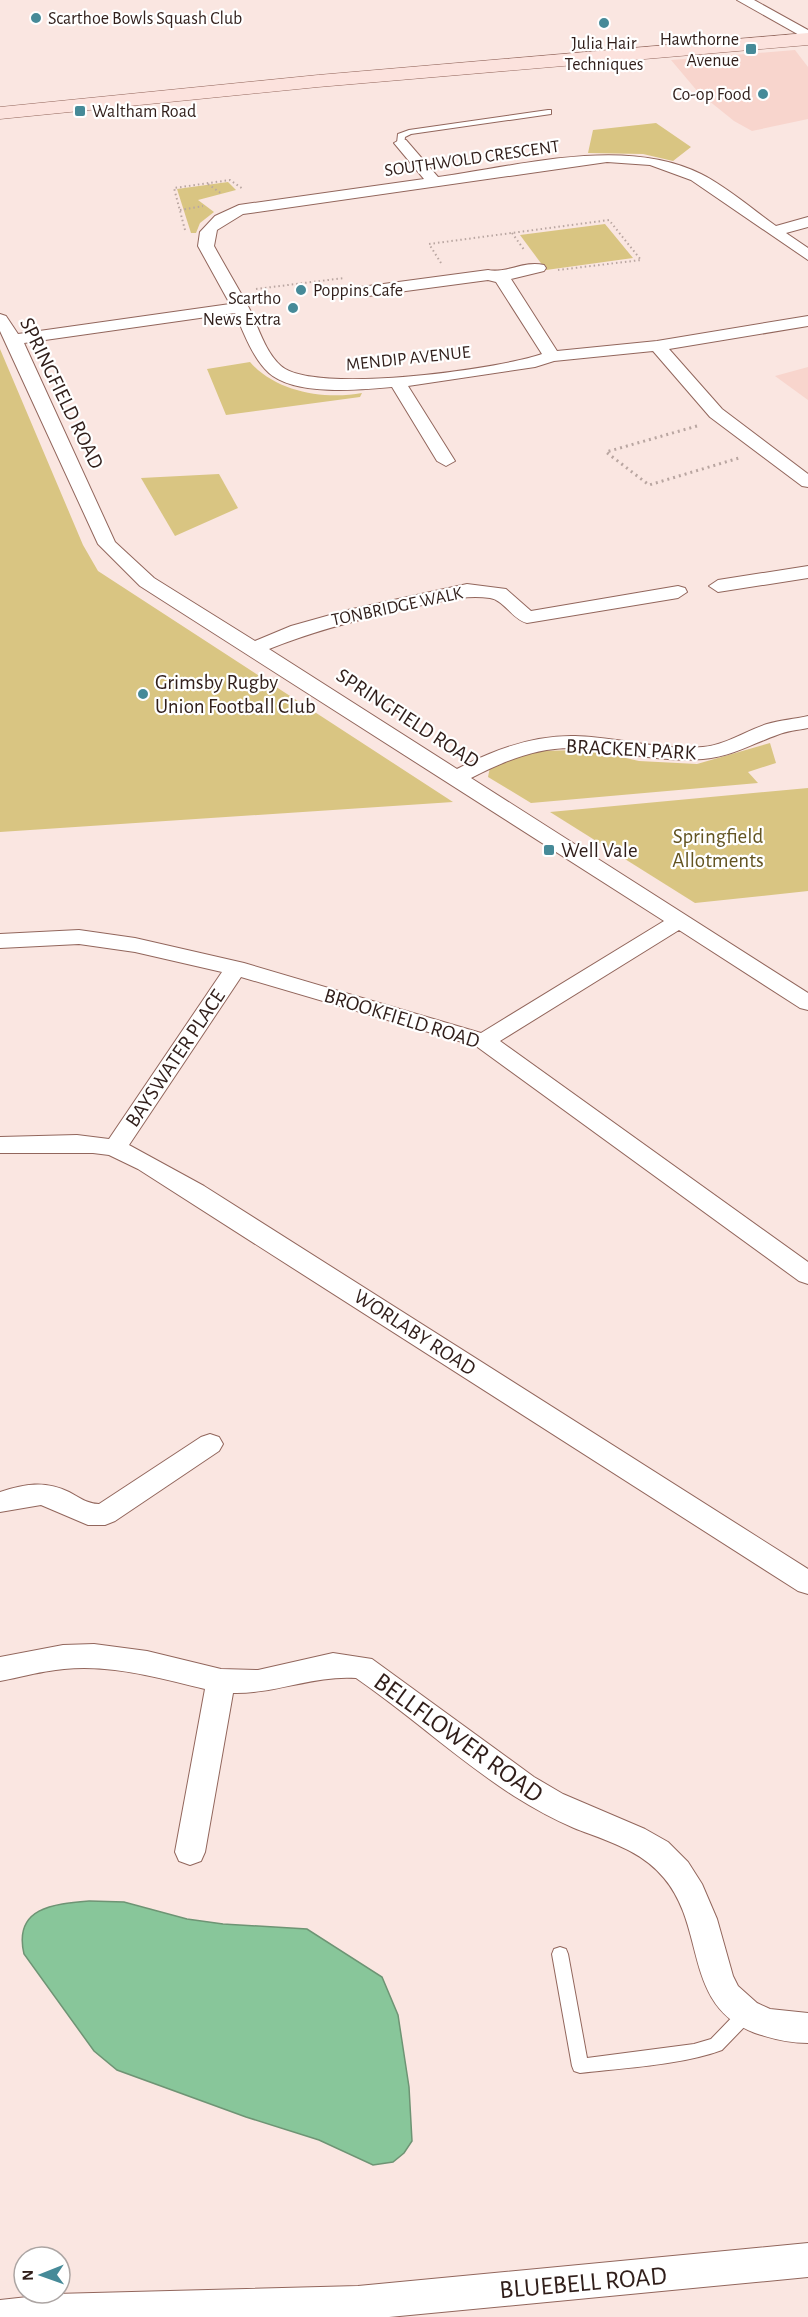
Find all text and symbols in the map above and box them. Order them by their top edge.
place label: Scarthoe Bowls Squash Club [48,10,242,28]
marker: Scarthoe Bowls Squash Club [29,11,43,25]
marker: Julia Hair Techniques [597,16,611,30]
place label: Hawthorne Avenue [660,31,739,70]
place label: Julia Hair Techniques [565,35,643,74]
marker: Hawthorne Avenue [744,42,758,56]
place label: Co-op Food [673,86,751,104]
marker: Co-op Food [756,87,770,101]
place label: Waltham Road [92,103,196,121]
marker: Waltham Road [73,104,87,118]
street label: SOUTHWOLD CRESCENT [383,138,561,180]
place label: Poppins Cafe [313,282,403,300]
marker: Poppins Cafe [294,283,308,297]
place label: Scartho News Extra [203,290,281,329]
marker: Scartho News Extra [286,301,300,315]
street label: SPRINGFIELD ROAD [16,314,107,472]
street label: MENDIP AVENUE [345,343,472,374]
street label: TONBRIDGE WALK [330,584,465,630]
street label: SPRINGFIELD ROAD [333,665,483,772]
place label: Grimsby Rugby Union Football Club [155,672,316,717]
marker: Grimsby Rugby Union Football Club [136,687,150,701]
street label: BRACKEN PARK [565,736,697,763]
park label: Springfield Allotments [672,826,764,871]
place label: Well Vale [561,840,638,861]
marker: Well Vale [542,843,556,857]
street label: BROOKFIELD ROAD [321,985,482,1052]
street label: BAYSWATER PLACE [122,986,229,1131]
street label: WORLABY ROAD [350,1285,479,1379]
street label: BELLFLOWER ROAD [369,1668,548,1808]
north arrow [12,2245,72,2305]
street label: BLUEBELL ROAD [498,2263,668,2303]
text: N [20,2270,36,2281]

